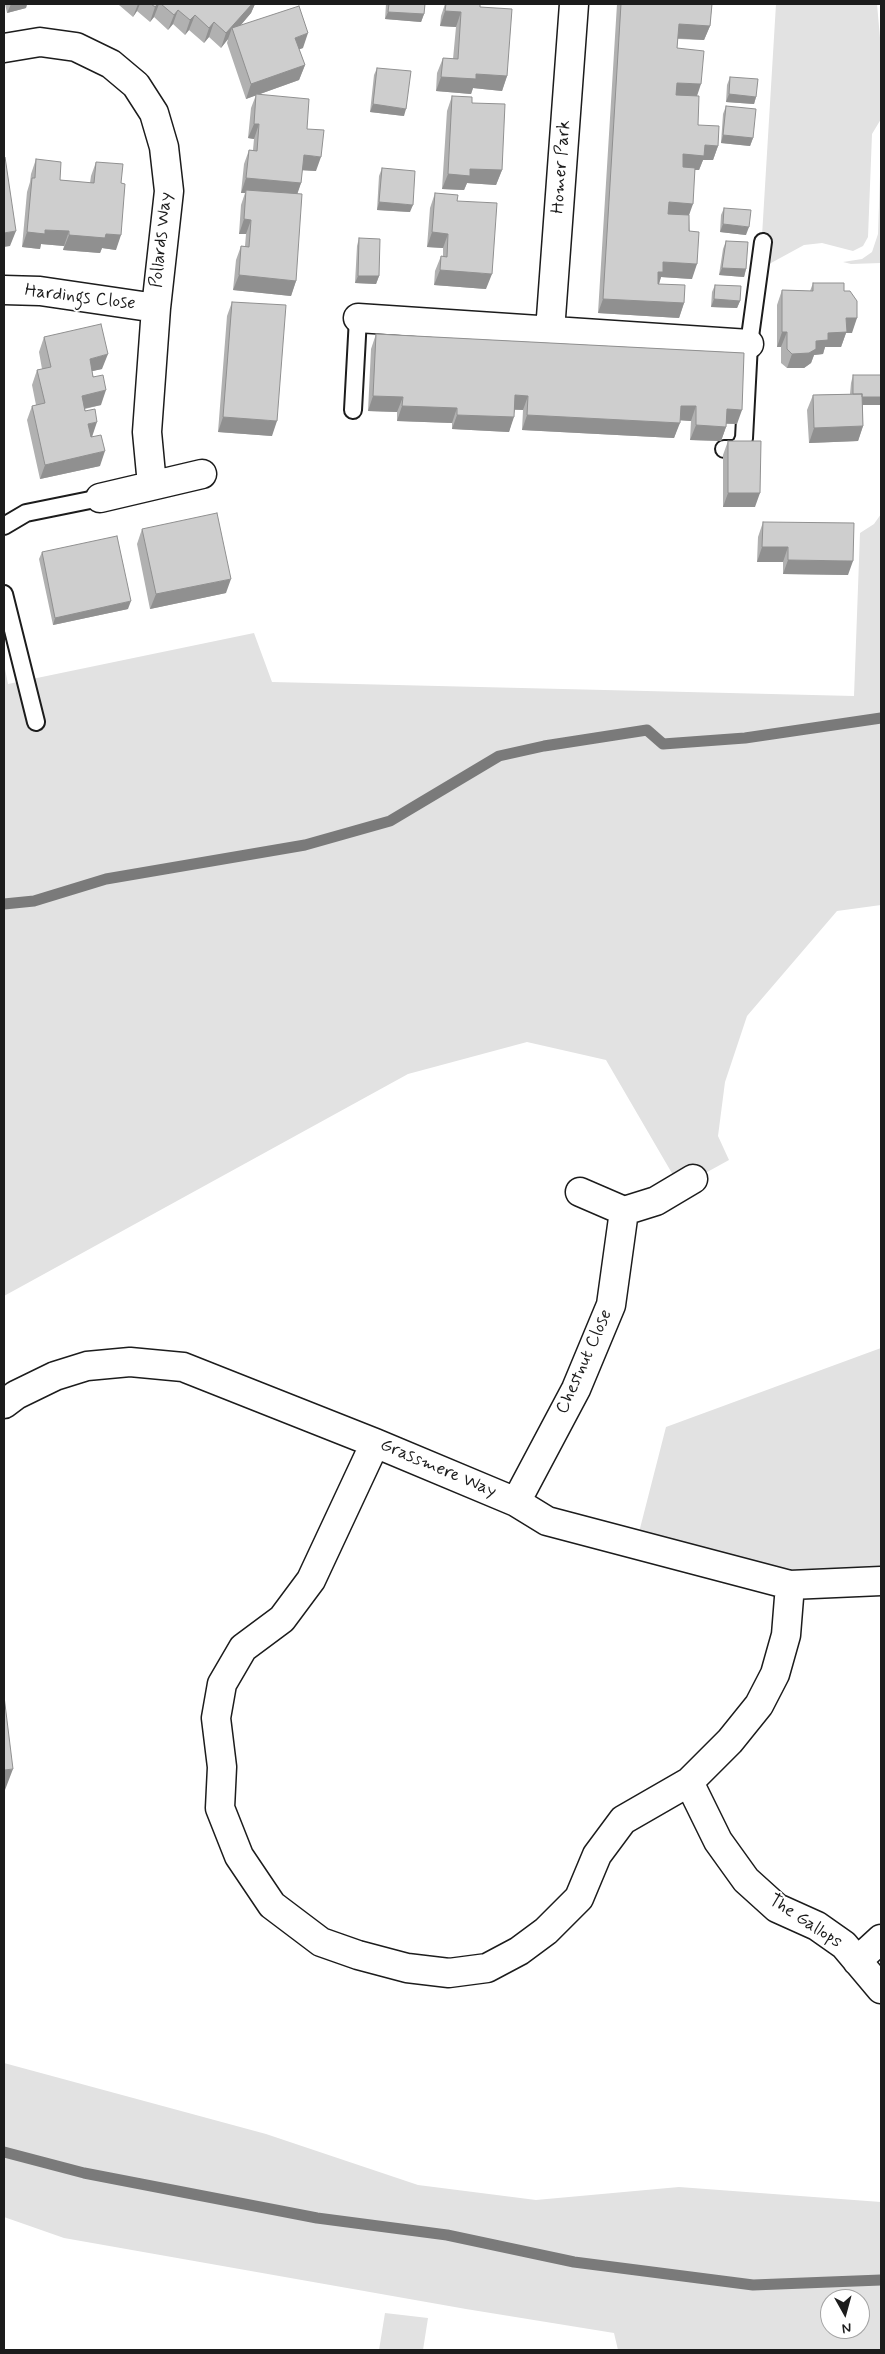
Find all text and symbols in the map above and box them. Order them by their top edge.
street label: Homer Park [548,119,576,215]
street label: Pollards Way [146,191,178,289]
street label: Hardings Close [23,281,137,315]
street label: Chestnut Close [552,1306,618,1418]
street label: Grassmere Way [377,1435,499,1503]
street label: The Gallops [764,1890,846,1954]
north arrow [820,2289,870,2339]
text: N [841,2318,852,2337]

